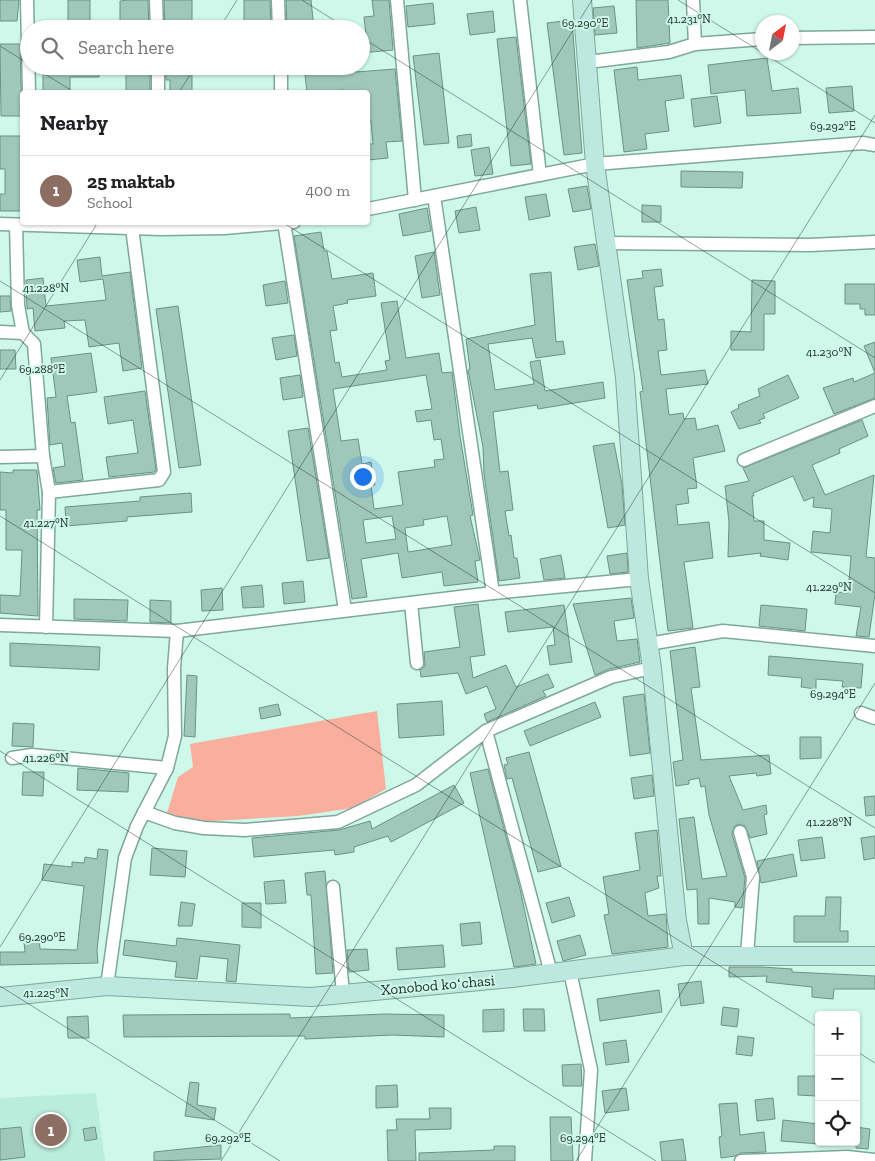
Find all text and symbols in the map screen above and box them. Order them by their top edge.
text: 41.231°N [667,12,711,26]
north arrow [755,15,800,60]
text: 69.290°E [562,16,608,30]
search box [20,20,370,75]
icon: search [38,34,66,62]
text: Search here [78,36,174,59]
text: Nearby [40,110,108,135]
text: 69.292°E [810,119,856,133]
text: 25 maktab [87,170,175,193]
text: 1 [53,181,59,200]
text: 400 m [306,181,350,200]
text: School [87,193,133,212]
text: 41.228°N [23,281,69,295]
text: 41.230°N [806,345,852,359]
text: 69.288°E [19,362,65,376]
your location [350,464,376,490]
text: 41.227°N [23,516,69,530]
text: 41.229°N [806,580,852,594]
text: 69.294°E [810,687,856,701]
text: 41.226°N [23,751,69,765]
text: 41.228°N [806,815,852,829]
text: 69.290°E [19,930,65,944]
street label: Xonobod koʻchasi [380,971,496,999]
text: 41.225°N [23,986,69,1000]
map controls [815,1011,860,1146]
button: + [815,1011,860,1056]
button: − [815,1056,860,1101]
button: locate [815,1101,860,1146]
pin: 1 [35,1111,67,1149]
text: 69.292°E [205,1131,251,1145]
text: 69.294°E [560,1131,606,1145]

